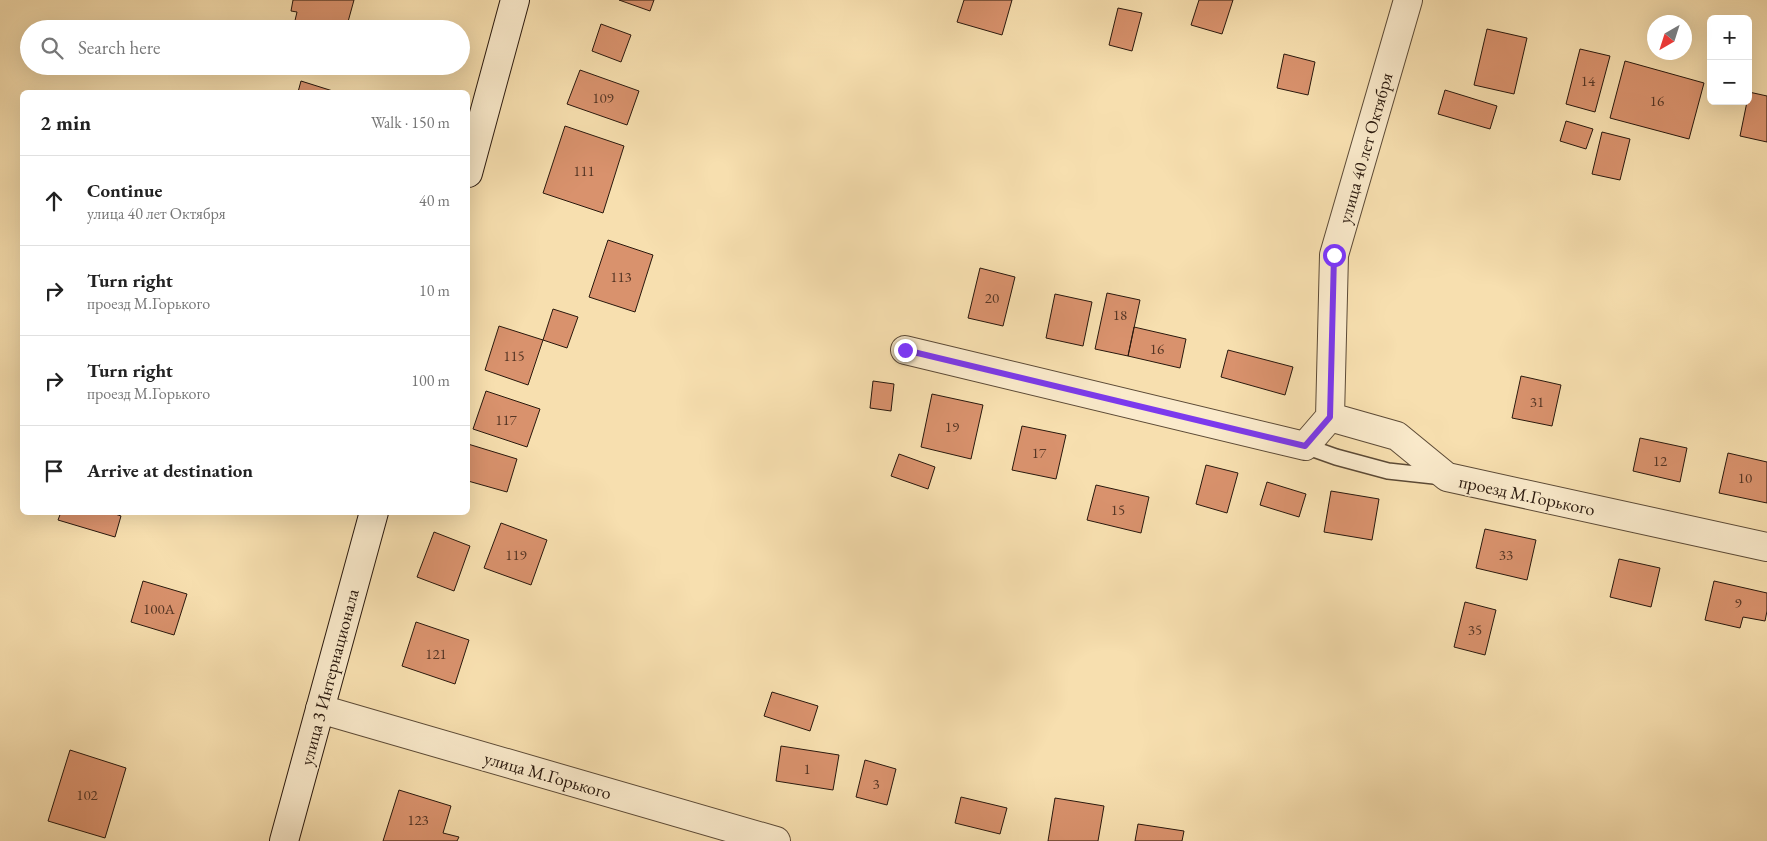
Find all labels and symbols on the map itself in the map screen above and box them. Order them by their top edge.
north arrow [1647,15,1692,60]
street label: улица 40 лет Октября [1332,70,1398,226]
house number: 14 [1581,71,1596,90]
house number: 109 [592,88,614,107]
house number: 16 [1650,91,1664,110]
house number: 111 [573,161,595,180]
route start [1323,244,1346,267]
house number: 113 [610,267,632,286]
house number: 20 [985,288,999,307]
house number: 18 [1113,305,1127,324]
route end [894,339,917,362]
house number: 16 [1150,339,1164,358]
house number: 115 [503,346,525,365]
house number: 31 [1530,392,1544,411]
house number: 117 [495,410,518,429]
house number: 19 [945,417,959,436]
house number: 17 [1032,443,1047,462]
house number: 12 [1653,451,1668,470]
house number: 10 [1738,468,1752,487]
street label: проезд М.Горького [1457,469,1597,521]
house number: 15 [1111,500,1125,519]
house number: 119 [505,545,527,564]
house number: 33 [1499,545,1513,564]
street label: улица 3 Интернационала [294,585,364,768]
house number: 9 [1734,593,1742,612]
house number: 100А [143,599,176,618]
house number: 35 [1468,620,1482,639]
house number: 121 [425,644,447,663]
street label: улица М.Горького [482,746,614,804]
house number: 1 [803,759,811,778]
house number: 3 [872,774,880,793]
house number: 102 [76,785,99,804]
house number: 123 [407,810,429,829]

